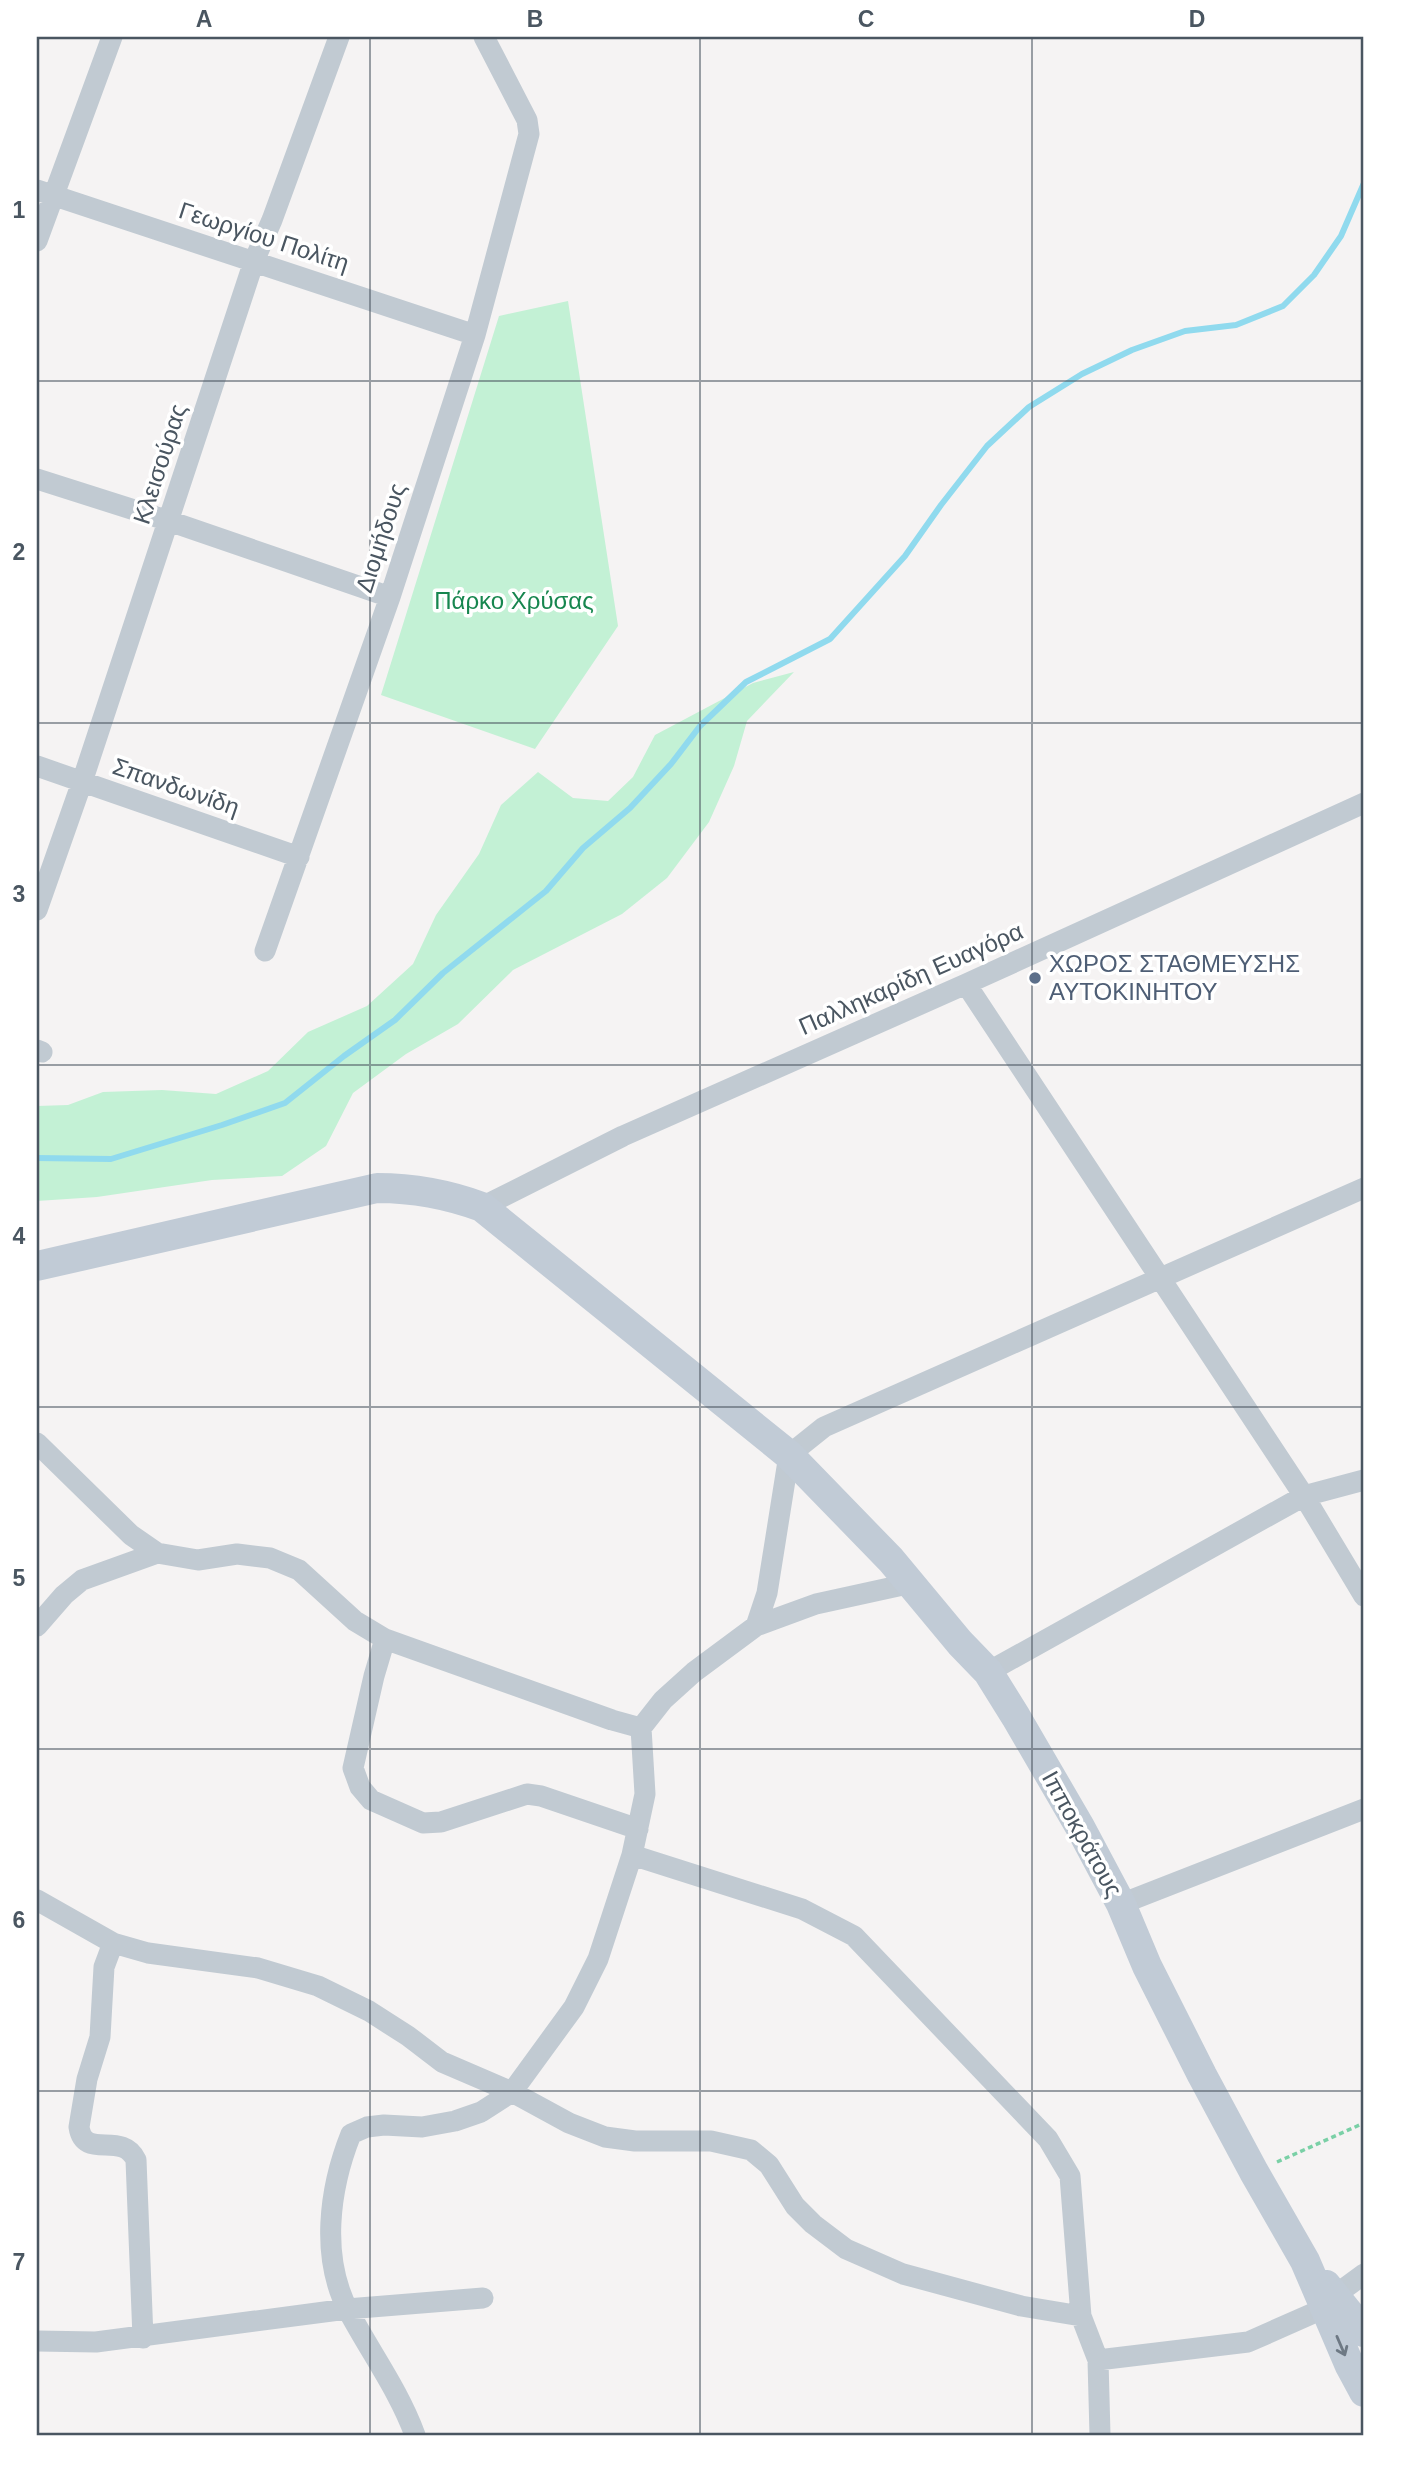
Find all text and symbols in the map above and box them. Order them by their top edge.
text: A [196,6,212,32]
text: B [527,6,543,32]
text: C [858,6,874,32]
text: D [1189,6,1205,32]
street label: Γεωργίου Πολίτη [176,196,353,277]
text: 1 [13,197,26,223]
street label: Κλεισούρας [127,401,192,527]
street label: Διομήδους [350,480,411,596]
text: 2 [13,539,25,565]
park label: Πάρκο Χρύσας [434,587,594,614]
street label: Σπανδωνίδη [109,752,243,821]
text: 3 [13,881,25,907]
street label: Παλληκαρίδη Ευαγόρα [795,917,1027,1040]
place label: ΧΩΡΟΣ ΣΤΑΘΜΕΥΣΗΣ ΑΥΤΟΚΙΝΗΤΟΥ [1049,950,1300,1005]
marker: ΧΩΡΟΣ ΣΤΑΘΜΕΥΣΗΣ ΑΥΤΟΚΙΝΗΤΟΥ [1027,970,1043,986]
text: 4 [13,1223,26,1249]
text: 5 [13,1565,26,1591]
street label: Ιπποκράτους [1037,1766,1128,1901]
text: 6 [13,1907,25,1933]
text: 7 [13,2249,25,2275]
one-way arrow [1336,2335,1349,2356]

